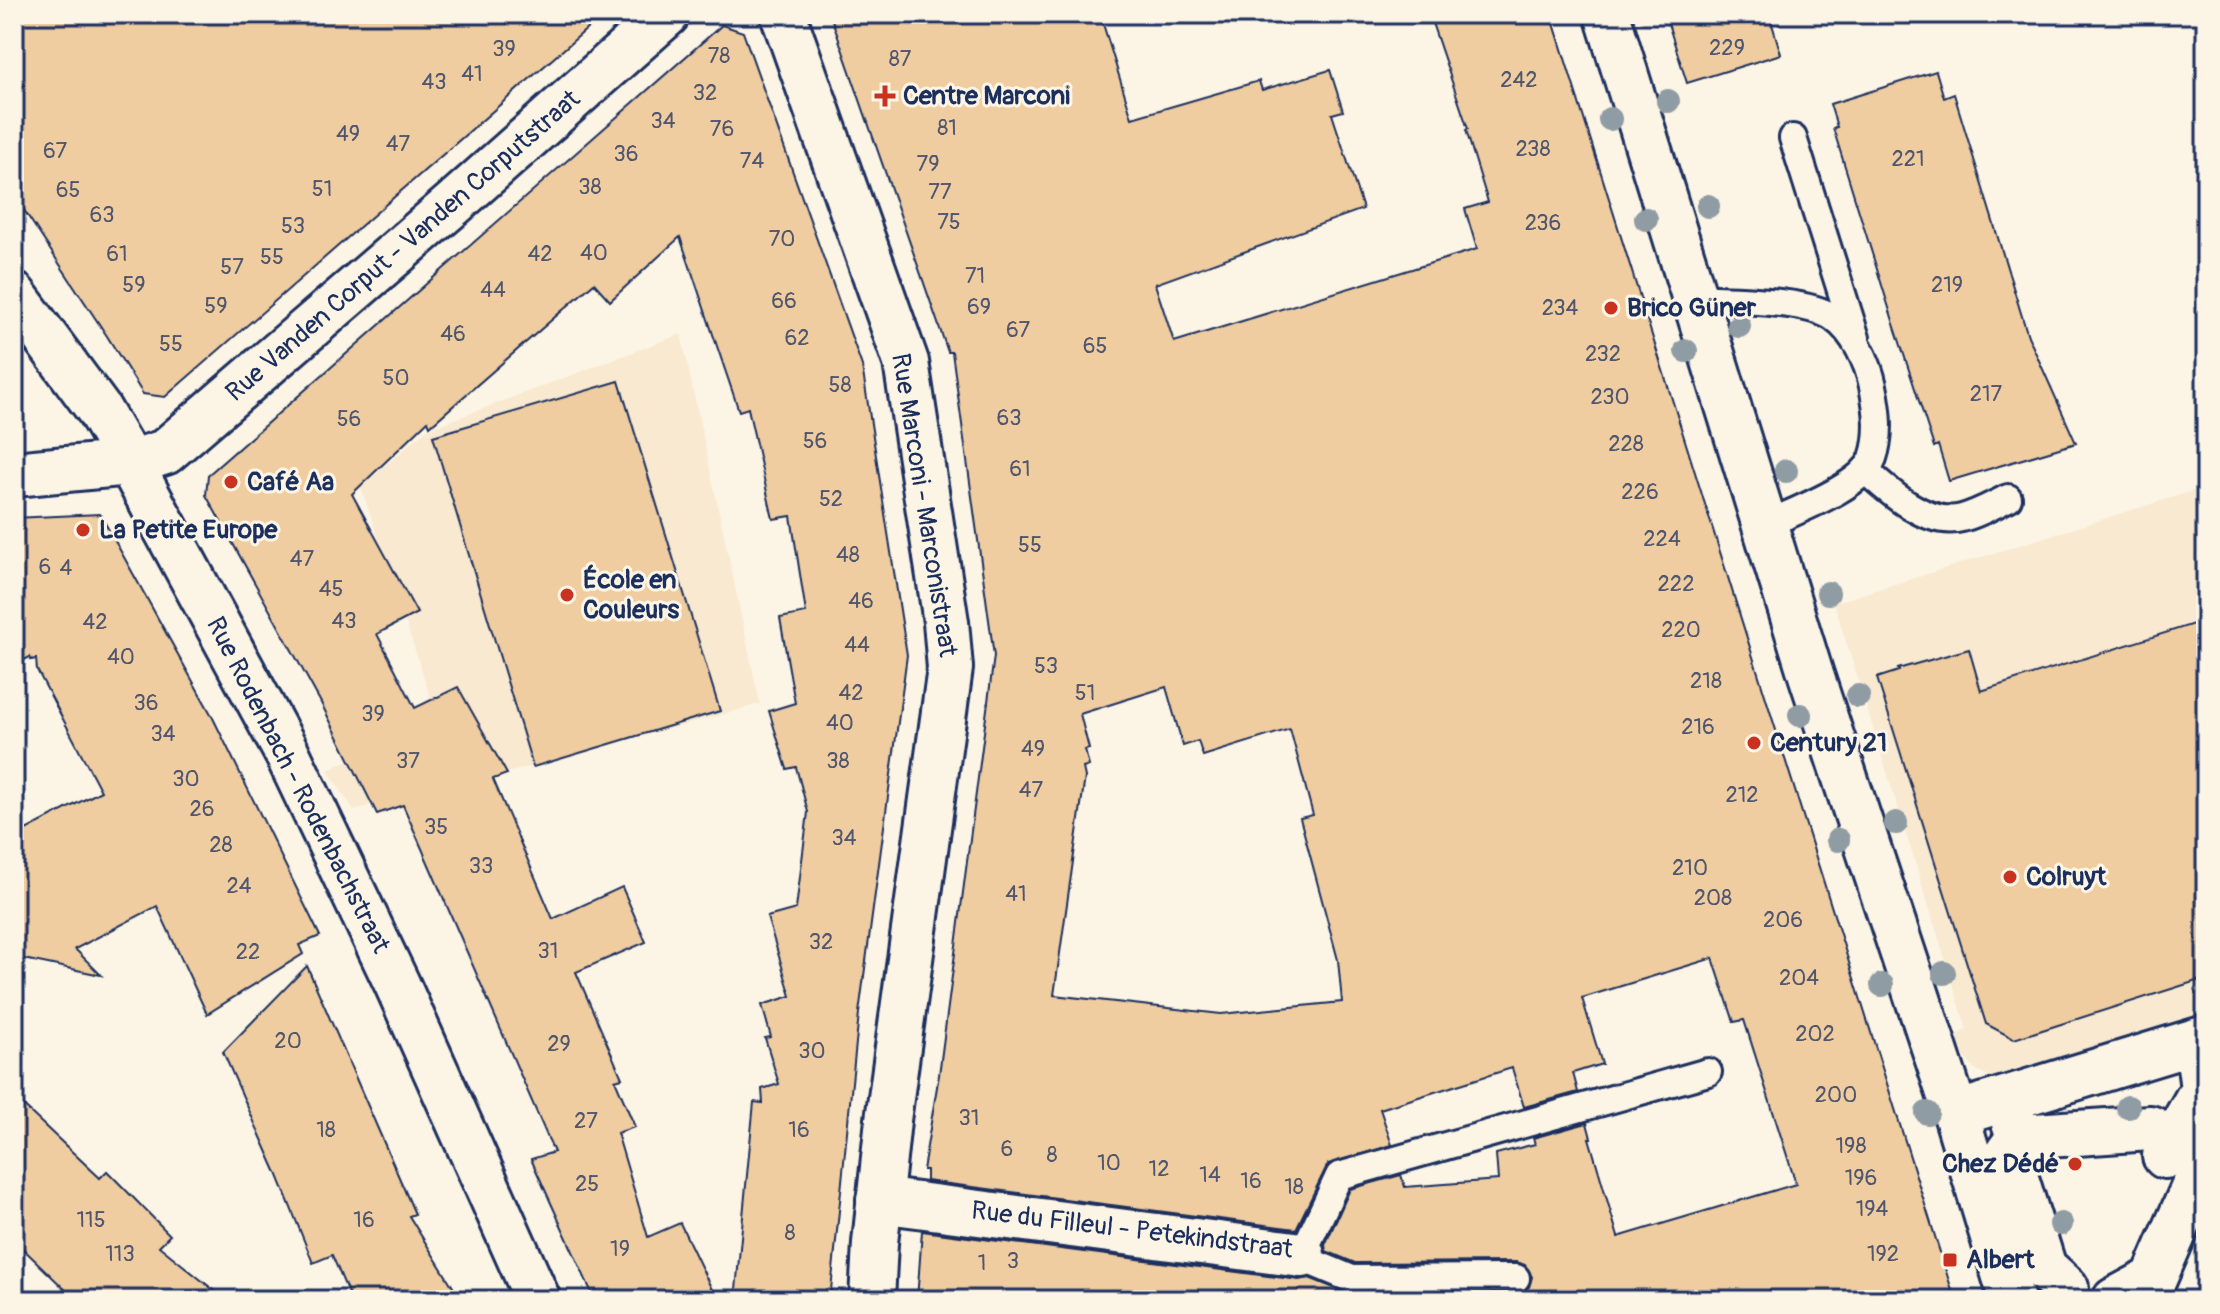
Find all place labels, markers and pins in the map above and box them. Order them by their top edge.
place label: Centre Marconi [903,80,1070,112]
marker: Centre Marconi [874,85,896,107]
place label: Brico Güner [1627,292,1757,324]
marker: Brico Güner [1602,299,1620,317]
place label: Café Aa [247,466,334,498]
marker: Café Aa [222,473,240,491]
place label: La Petite Europe [99,514,278,546]
marker: La Petite Europe [74,521,92,539]
place label: École en Couleurs [583,564,679,626]
marker: École en Couleurs [558,586,576,604]
place label: Century 21 [1770,727,1887,759]
marker: Century 21 [1745,734,1763,752]
place label: Colruyt [2026,861,2107,893]
marker: Colruyt [2001,868,2019,886]
place label: Chez Dédé [1942,1148,2059,1180]
marker: Chez Dédé [2066,1155,2084,1173]
place label: Albert [1966,1244,2035,1276]
marker: Albert [1941,1251,1959,1269]

